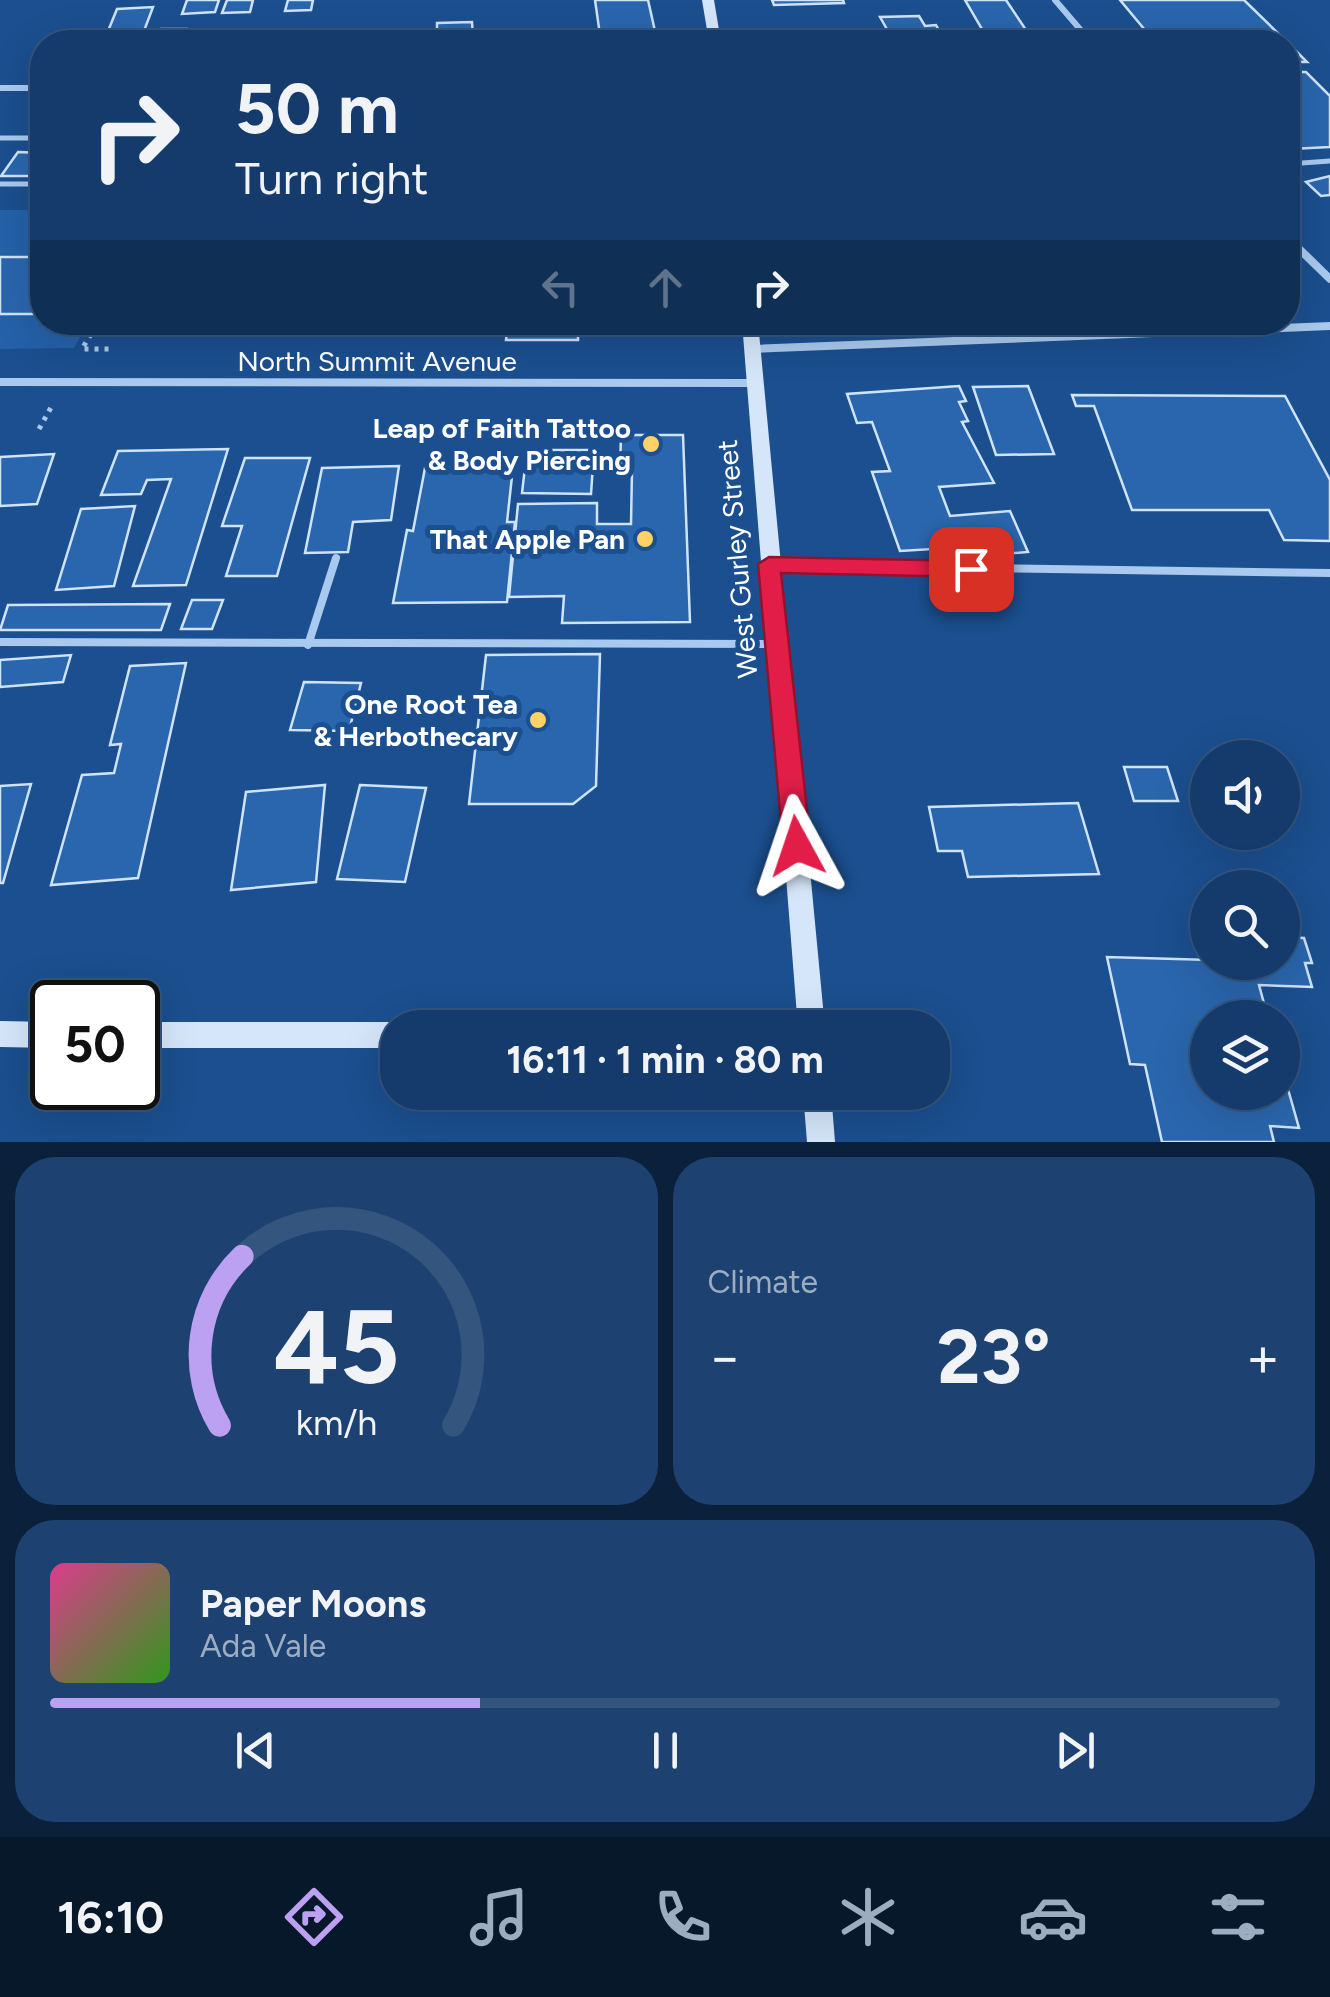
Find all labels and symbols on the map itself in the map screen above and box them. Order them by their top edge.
street label: North Summit Avenue [237,344,517,378]
place label: Leap of Faith Tattoo & Body Piercing [372,411,631,477]
marker: Leap of Faith Tattoo & Body Piercing [640,433,662,455]
street label: West Gurley Street [710,438,764,680]
place label: That Apple Pan [430,522,625,556]
pin [929,527,1014,612]
marker: That Apple Pan [634,528,656,550]
place label: One Root Tea & Herbothecary [313,687,519,753]
marker: One Root Tea & Herbothecary [527,709,549,731]
position arrow [745,794,849,898]
speed limit sign: 50 [30,980,160,1110]

